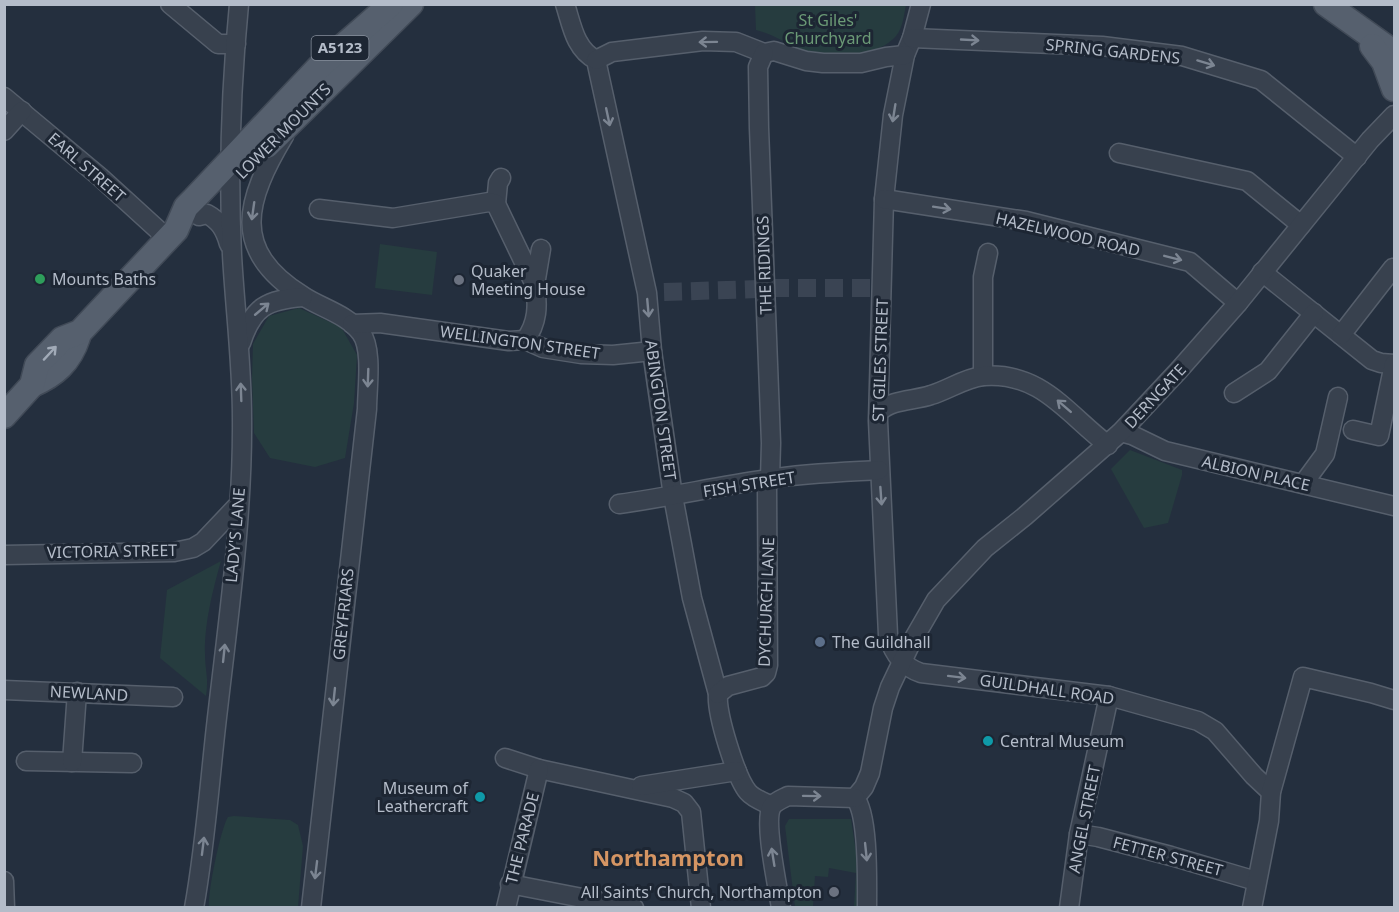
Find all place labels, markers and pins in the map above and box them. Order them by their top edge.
place label: Quaker Meeting House [471,260,585,300]
place label: Mounts Baths [52,268,156,290]
marker: Mounts Baths [33,272,47,286]
marker: Quaker Meeting House [452,273,466,287]
place label: The Guildhall [832,631,931,653]
marker: The Guildhall [813,635,827,649]
place label: Central Museum [1000,730,1124,752]
marker: Central Museum [981,734,995,748]
place label: Museum of Leathercraft [376,777,469,817]
marker: Museum of Leathercraft [473,790,487,804]
place label: All Saints' Church, Northampton [581,881,822,903]
marker: All Saints' Church, Northampton [827,885,841,899]

